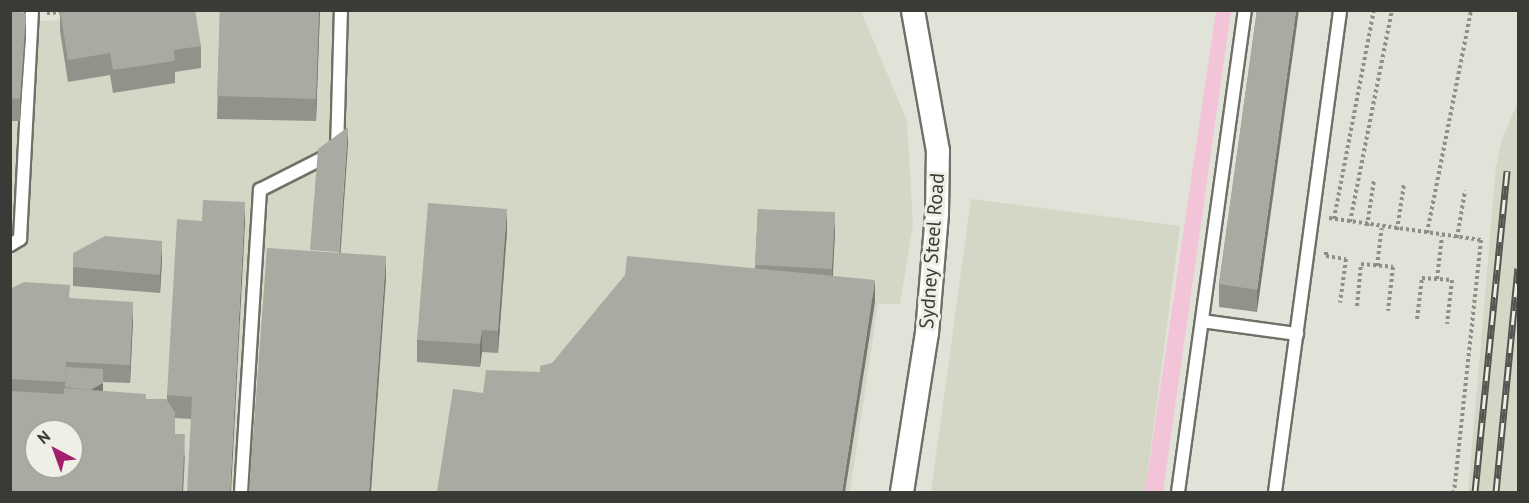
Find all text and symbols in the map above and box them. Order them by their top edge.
street label: Sydney Steel Road [915,172,949,330]
north arrow [24,419,84,479]
text: N [33,426,54,448]

